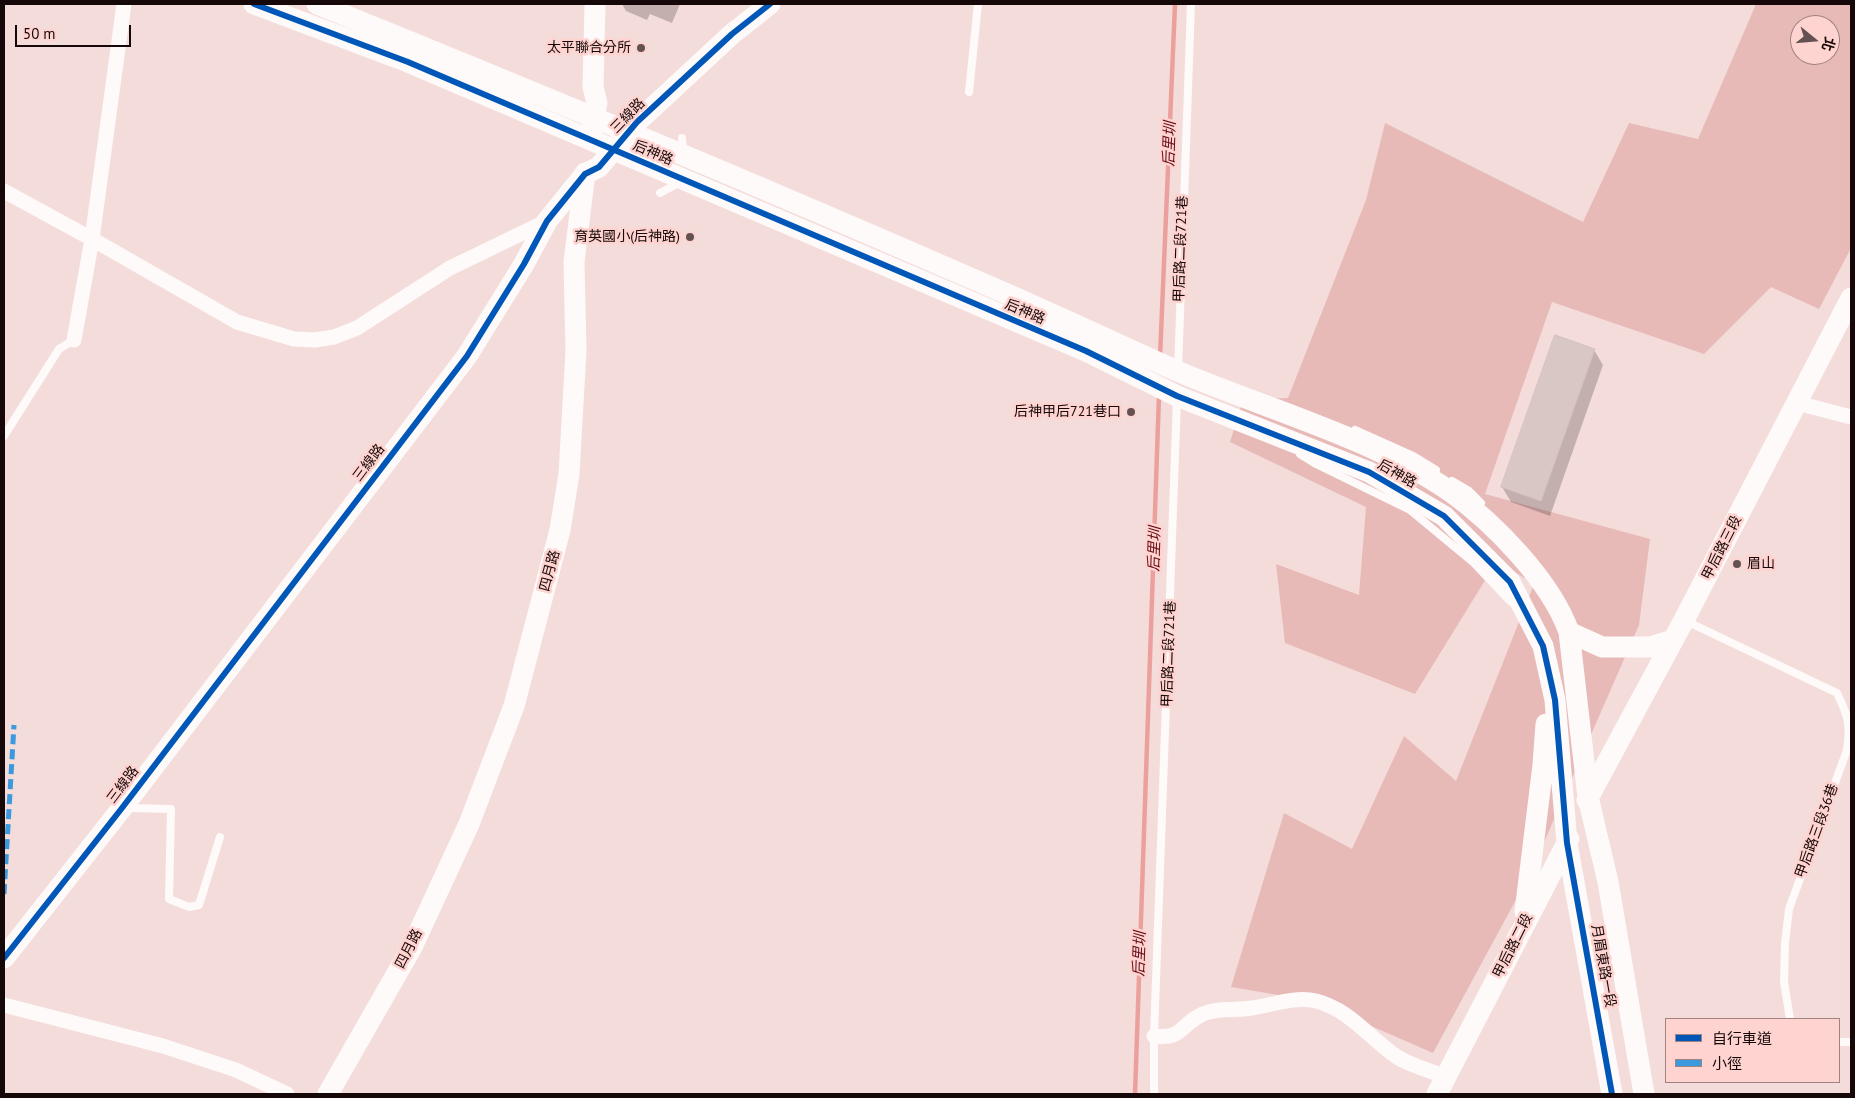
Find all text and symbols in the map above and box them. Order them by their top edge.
scale bar [18,15,134,47]
north arrow [1790,15,1840,65]
text: 50 m [23,24,56,43]
text: 北 [1818,35,1839,53]
place label: 太平聯合分所 [547,40,631,56]
marker: 太平聯合分所 [635,42,647,54]
street label: 三線路 [607,95,649,137]
water label: 后里圳 [1160,121,1180,167]
street label: 后神路 [630,137,676,169]
street label: 甲后路二段721巷 [1171,195,1191,303]
place label: 育英國小(后神路) [574,229,680,245]
marker: 育英國小(后神路) [684,231,696,243]
street label: 后神路 [1002,296,1048,328]
place label: 后神甲后721巷口 [1014,404,1121,420]
marker: 后神甲后721巷口 [1125,406,1137,418]
street label: 三線路 [350,441,388,485]
street label: 后神路 [1375,456,1419,492]
street label: 甲后路三段 [1699,513,1745,583]
water label: 后里圳 [1145,526,1165,572]
street label: 四月路 [536,549,564,593]
place label: 眉山 [1747,556,1775,572]
marker: 眉山 [1731,558,1743,570]
street label: 甲后路二段721巷 [1159,600,1179,708]
street label: 三線路 [104,763,142,807]
street label: 甲后路三段36巷 [1792,781,1842,881]
street label: 甲后路二段 [1490,911,1536,981]
street label: 月眉東路一段 [1587,923,1619,1009]
street label: 四月路 [392,926,426,972]
water label: 后里圳 [1130,931,1150,977]
legend [1665,1018,1840,1083]
text: 自行車道 [1712,1029,1772,1048]
text: 小徑 [1712,1054,1742,1073]

